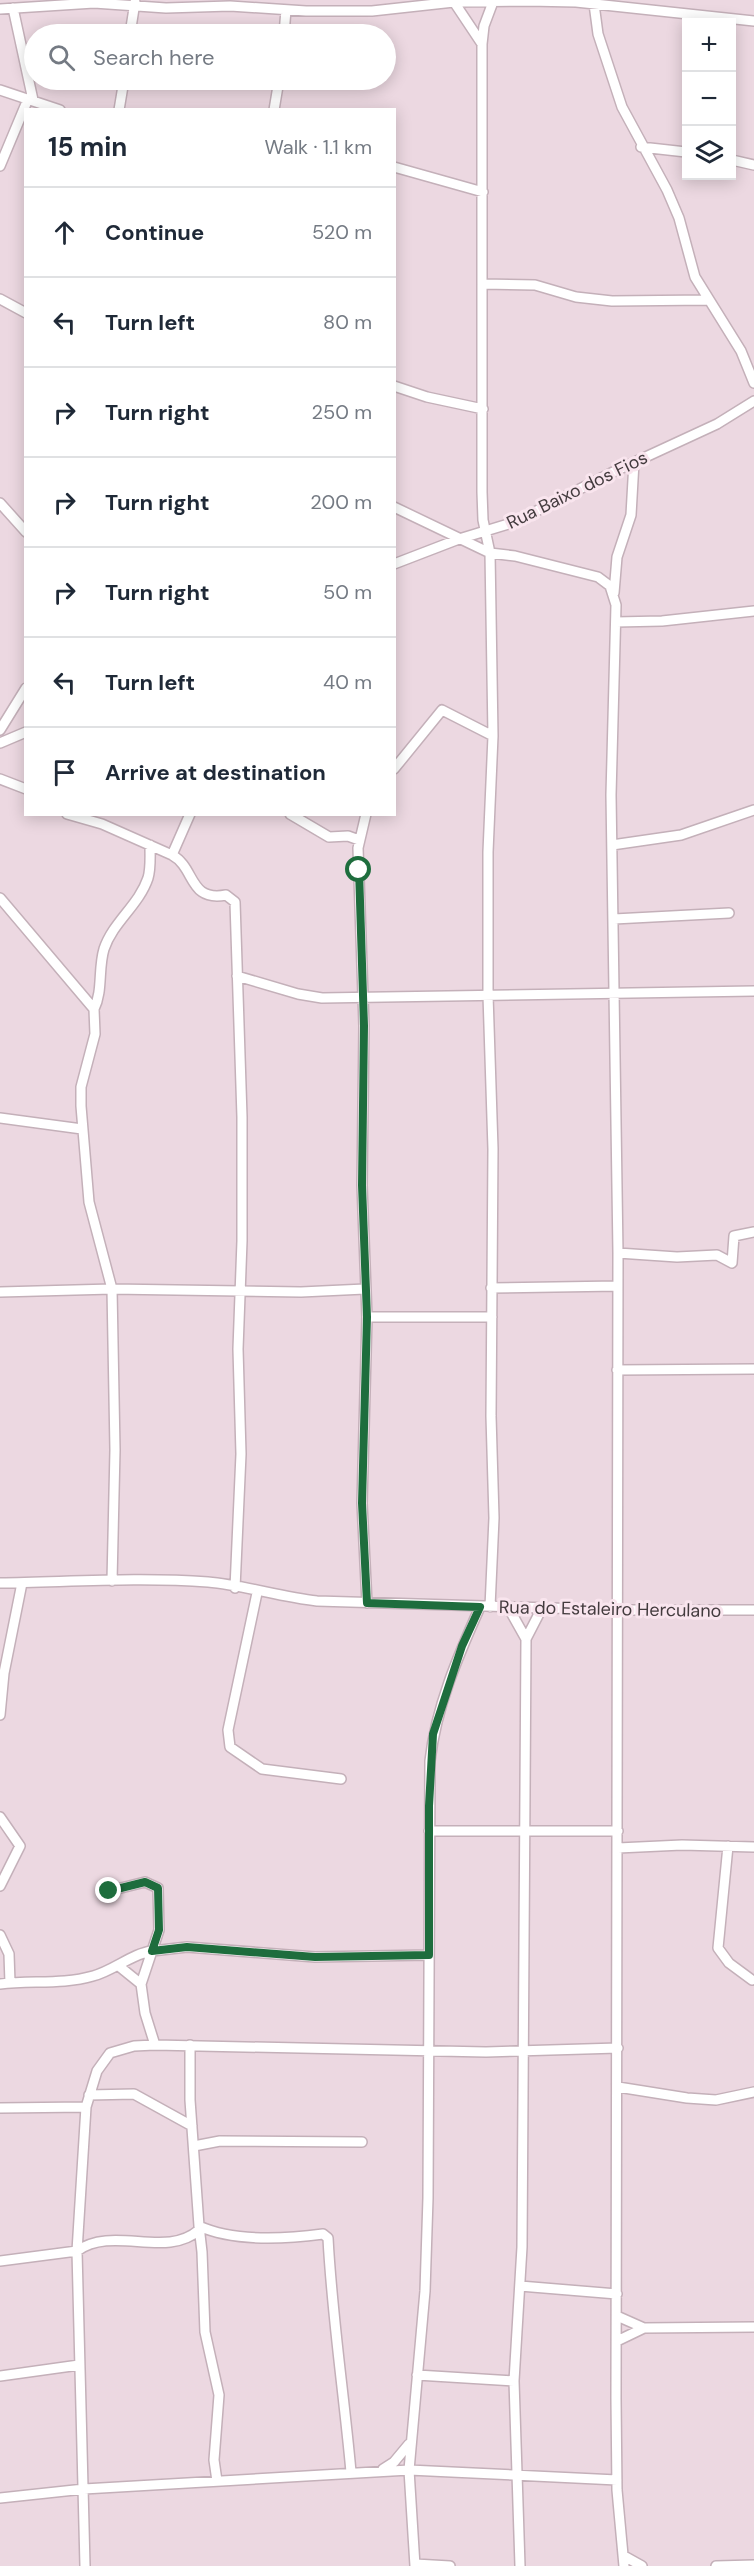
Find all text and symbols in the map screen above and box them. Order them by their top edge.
map controls [682,18,736,180]
button: + [682,18,736,72]
search box [24,24,396,90]
icon: search [45,41,78,74]
text: Search here [93,43,214,72]
button: − [682,72,736,126]
button: layers [682,126,736,180]
text: 15 min [48,130,127,164]
text: Walk · 1.1 km [264,134,372,160]
icon: ahead [48,216,81,249]
text: Continue [105,218,204,247]
text: 520 m [312,219,372,245]
icon: left [48,306,81,339]
text: Turn left [105,308,195,337]
text: 80 m [323,309,372,335]
icon: right [48,396,81,429]
text: Turn right [105,398,210,427]
text: 250 m [311,399,372,425]
street label: Rua Baixo dos Fios [503,445,651,535]
icon: right [48,486,81,519]
text: Turn right [105,488,210,517]
text: 200 m [310,489,372,515]
icon: right [48,576,81,609]
text: Turn right [105,578,210,607]
text: 50 m [323,579,372,605]
icon: left [48,666,81,699]
text: Turn left [105,668,195,697]
text: 40 m [323,669,372,695]
icon: arrive [48,756,81,789]
text: Arrive at destination [105,758,326,787]
route start [345,856,371,882]
street label: Rua do Estaleiro Herculano [499,1595,721,1623]
route end [95,1877,121,1903]

